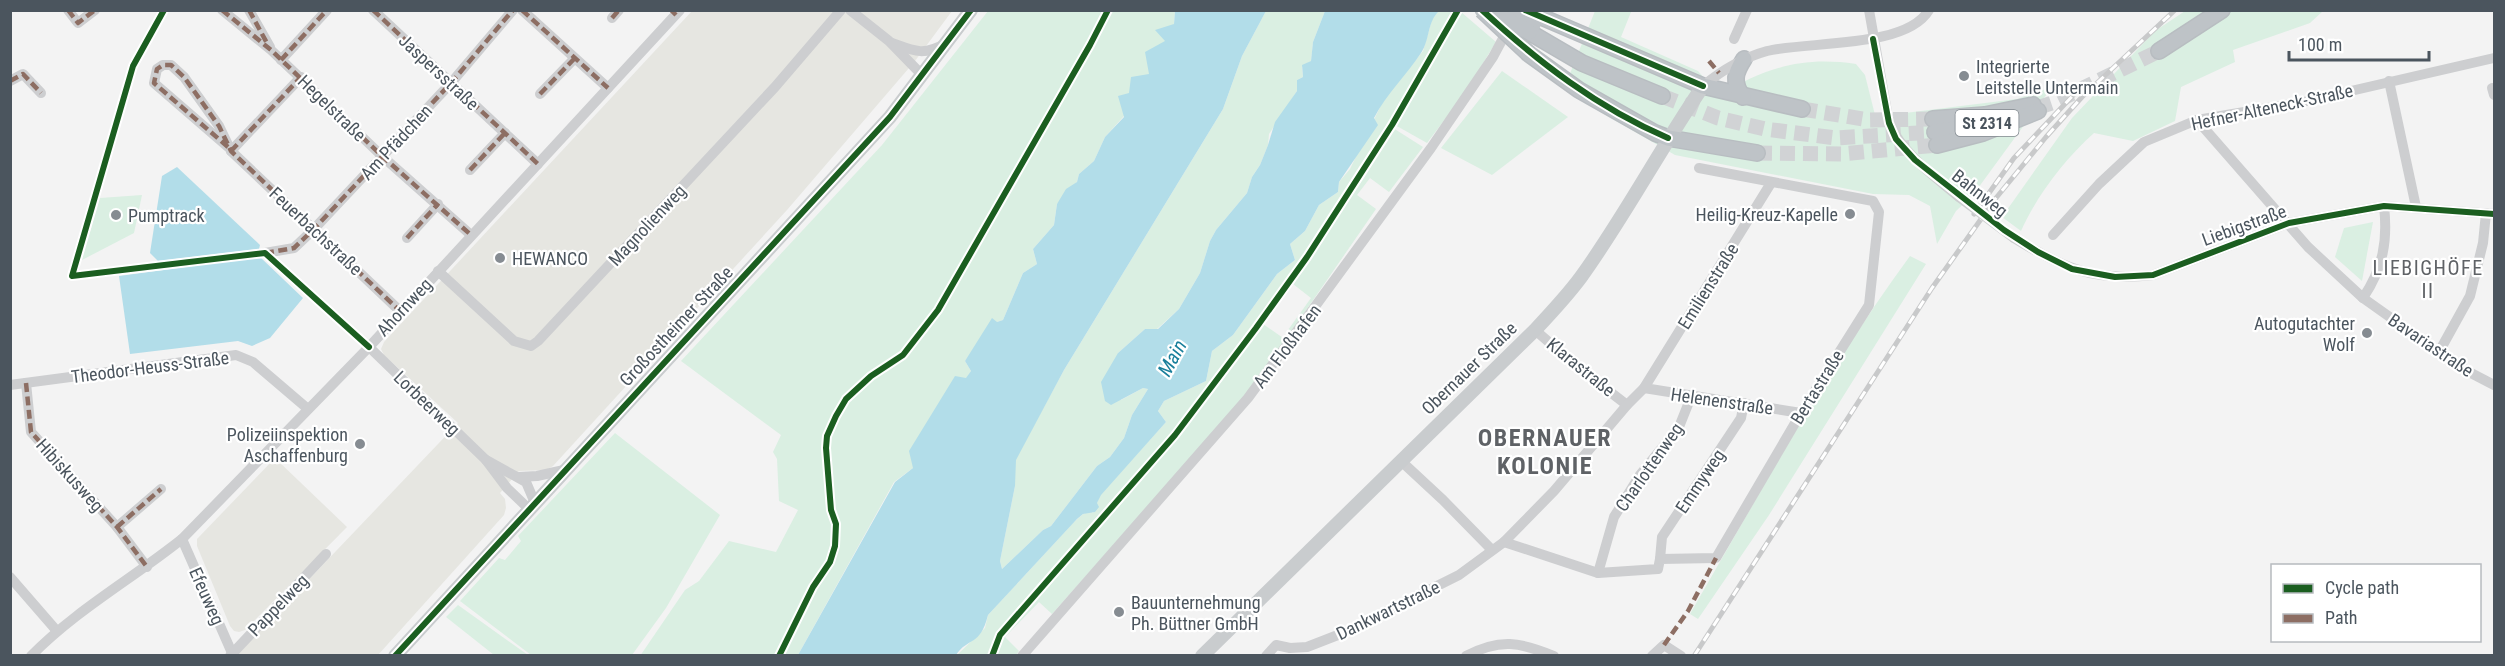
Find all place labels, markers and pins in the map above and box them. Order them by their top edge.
place label: Integrierte Leitstelle Untermain [1976,56,2118,98]
marker: Integrierte Leitstelle Untermain [1957,69,1971,83]
place label: Heilig-Kreuz-Kapelle [1696,204,1838,225]
place label: Pumptrack [128,205,205,226]
marker: Heilig-Kreuz-Kapelle [1843,207,1857,221]
marker: Pumptrack [109,208,123,222]
place label: HEWANCO [512,248,588,269]
marker: HEWANCO [493,251,507,265]
place label: Autogutachter Wolf [2254,313,2356,355]
marker: Autogutachter Wolf [2360,326,2374,340]
place label: Polizeiinspektion Aschaffenburg [227,424,348,466]
marker: Polizeiinspektion Aschaffenburg [353,437,367,451]
place label: Bauunternehmung Ph. Büttner GmbH [1131,592,1261,634]
marker: Bauunternehmung Ph. Büttner GmbH [1112,605,1126,619]

